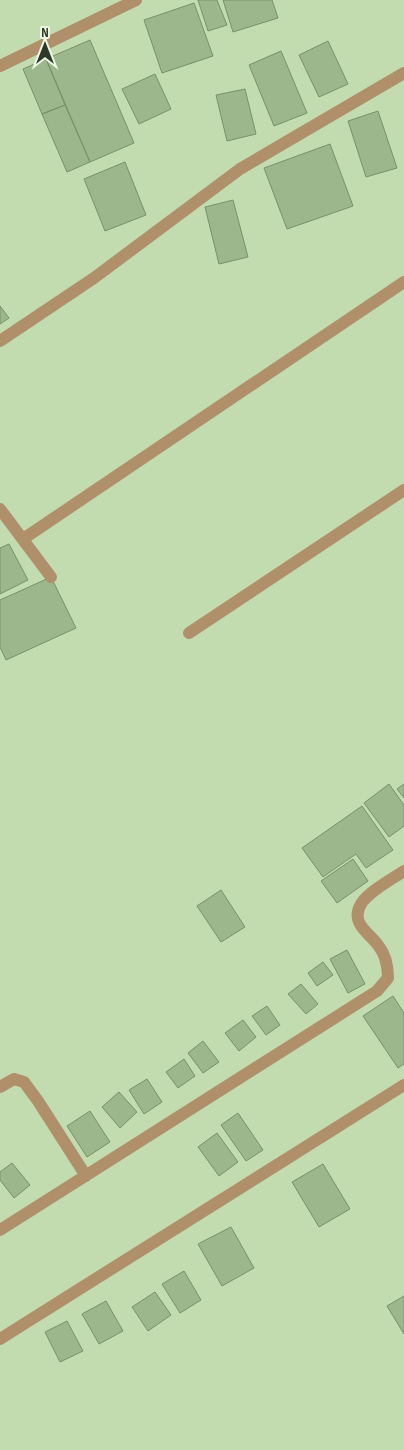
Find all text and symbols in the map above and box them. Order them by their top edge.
north arrow [20,20,70,70]
text: N [41,24,49,41]

